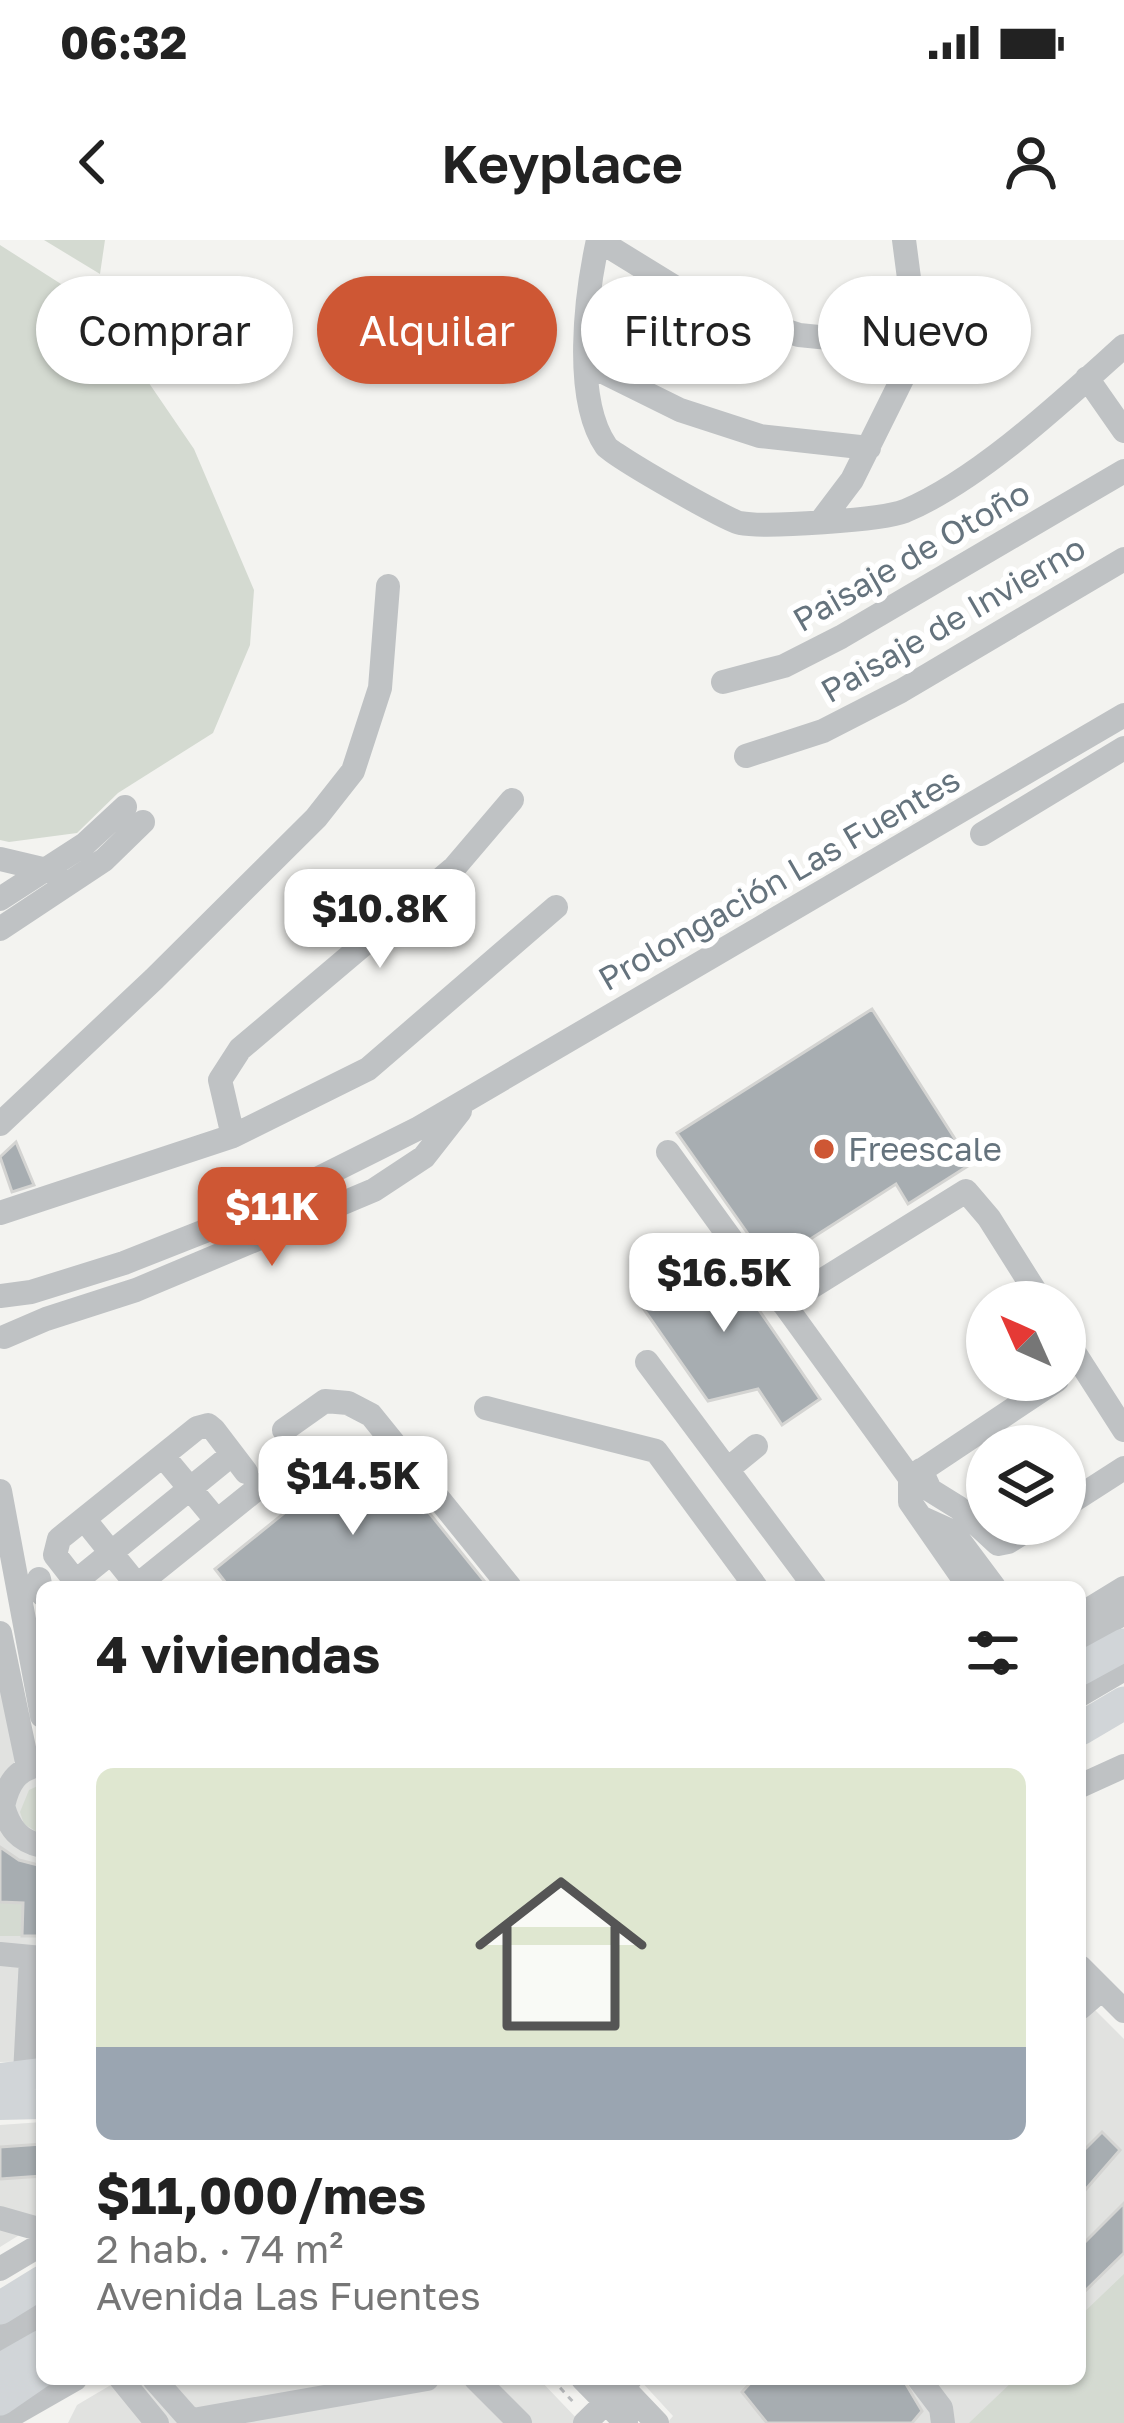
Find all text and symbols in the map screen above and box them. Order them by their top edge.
text: 06:32 [60,15,187,69]
icon: back [60,129,126,195]
icon: person [998,129,1064,195]
text: Keyplace [441,130,683,195]
chip: Comprar [36,276,293,384]
chip: Alquilar [317,276,557,384]
chip: Filtros [581,276,794,384]
chip: Nuevo [818,276,1031,384]
street label: Paisaje de Otoño [786,472,1036,639]
street label: Paisaje de Invierno [814,527,1092,710]
street label: Prolongación Las Fuentes [591,759,966,998]
pin: $10.8K [282,869,478,971]
text: $10.8K [311,884,449,931]
place label: Freescale [848,1129,1002,1168]
marker: Freescale [811,1136,837,1162]
pin: $11K [201,1167,343,1269]
text: $11K [225,1182,319,1229]
pin: $16.5K [626,1233,822,1335]
text: $16.5K [656,1248,792,1295]
north arrow [966,1281,1086,1401]
map controls [966,1281,1086,1545]
button: layers [966,1425,1086,1545]
pin: $14.5K [255,1436,451,1538]
text: $14.5K [285,1451,421,1498]
icon: filters [960,1620,1026,1686]
text: 4 viviendas [96,1623,380,1684]
icon: home [453,1846,669,2062]
text: $11,000/mes [96,2164,426,2225]
text: 2 hab. · 74 m² [96,2225,343,2272]
text: Avenida Las Fuentes [96,2272,481,2319]

